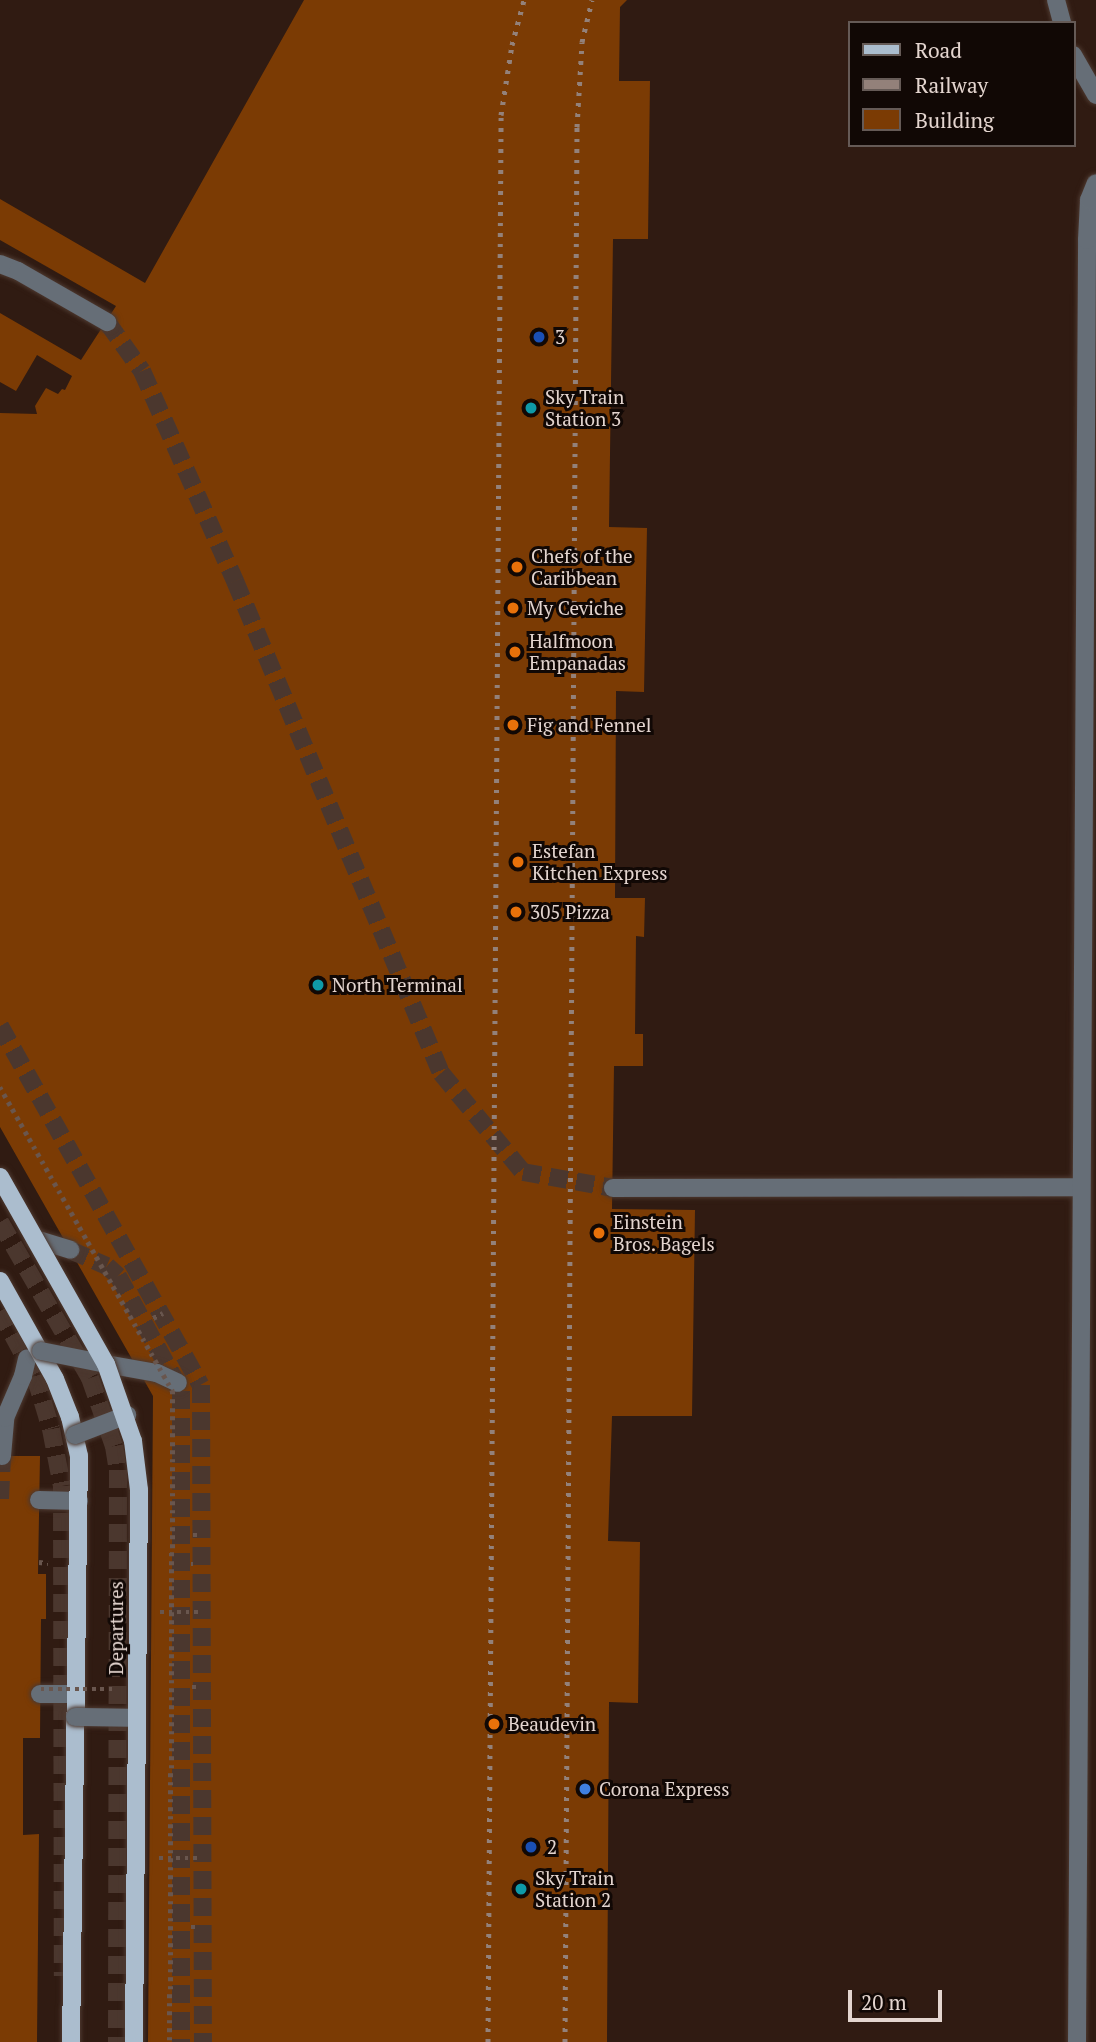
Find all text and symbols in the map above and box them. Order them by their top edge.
legend [848,21,1075,147]
text: Road [915,36,962,64]
text: Railway [915,71,988,99]
text: Building [915,106,994,134]
place label: 3 [555,326,565,348]
marker: 3 [529,327,549,347]
place label: Sky Train Station 3 [545,386,624,430]
marker: Sky Train Station 3 [523,400,539,416]
place label: Chefs of the Caribbean [531,545,633,589]
marker: Chefs of the Caribbean [509,559,525,575]
place label: My Ceviche [527,597,624,619]
marker: My Ceviche [505,600,521,616]
place label: Halfmoon Empanadas [529,630,626,674]
marker: Halfmoon Empanadas [507,644,523,660]
place label: Fig and Fennel [527,714,651,736]
marker: Fig and Fennel [505,717,521,733]
place label: Estefan Kitchen Express [532,840,667,884]
marker: Estefan Kitchen Express [510,854,526,870]
place label: 305 Pizza [530,901,610,923]
marker: 305 Pizza [508,904,524,920]
place label: North Terminal [332,974,463,996]
marker: North Terminal [310,977,326,993]
place label: Einstein Bros. Bagels [613,1211,715,1255]
marker: Einstein Bros. Bagels [591,1225,607,1241]
street label: Departures [105,1581,127,1675]
place label: Beaudevin [508,1713,596,1735]
marker: Beaudevin [486,1716,502,1732]
place label: Corona Express [599,1778,730,1800]
marker: Corona Express [577,1781,593,1797]
place label: 2 [547,1836,557,1858]
marker: 2 [521,1837,541,1857]
place label: Sky Train Station 2 [535,1867,614,1911]
marker: Sky Train Station 2 [513,1881,529,1897]
scale bar [851,1976,946,2020]
text: 20 m [861,1988,907,2016]

